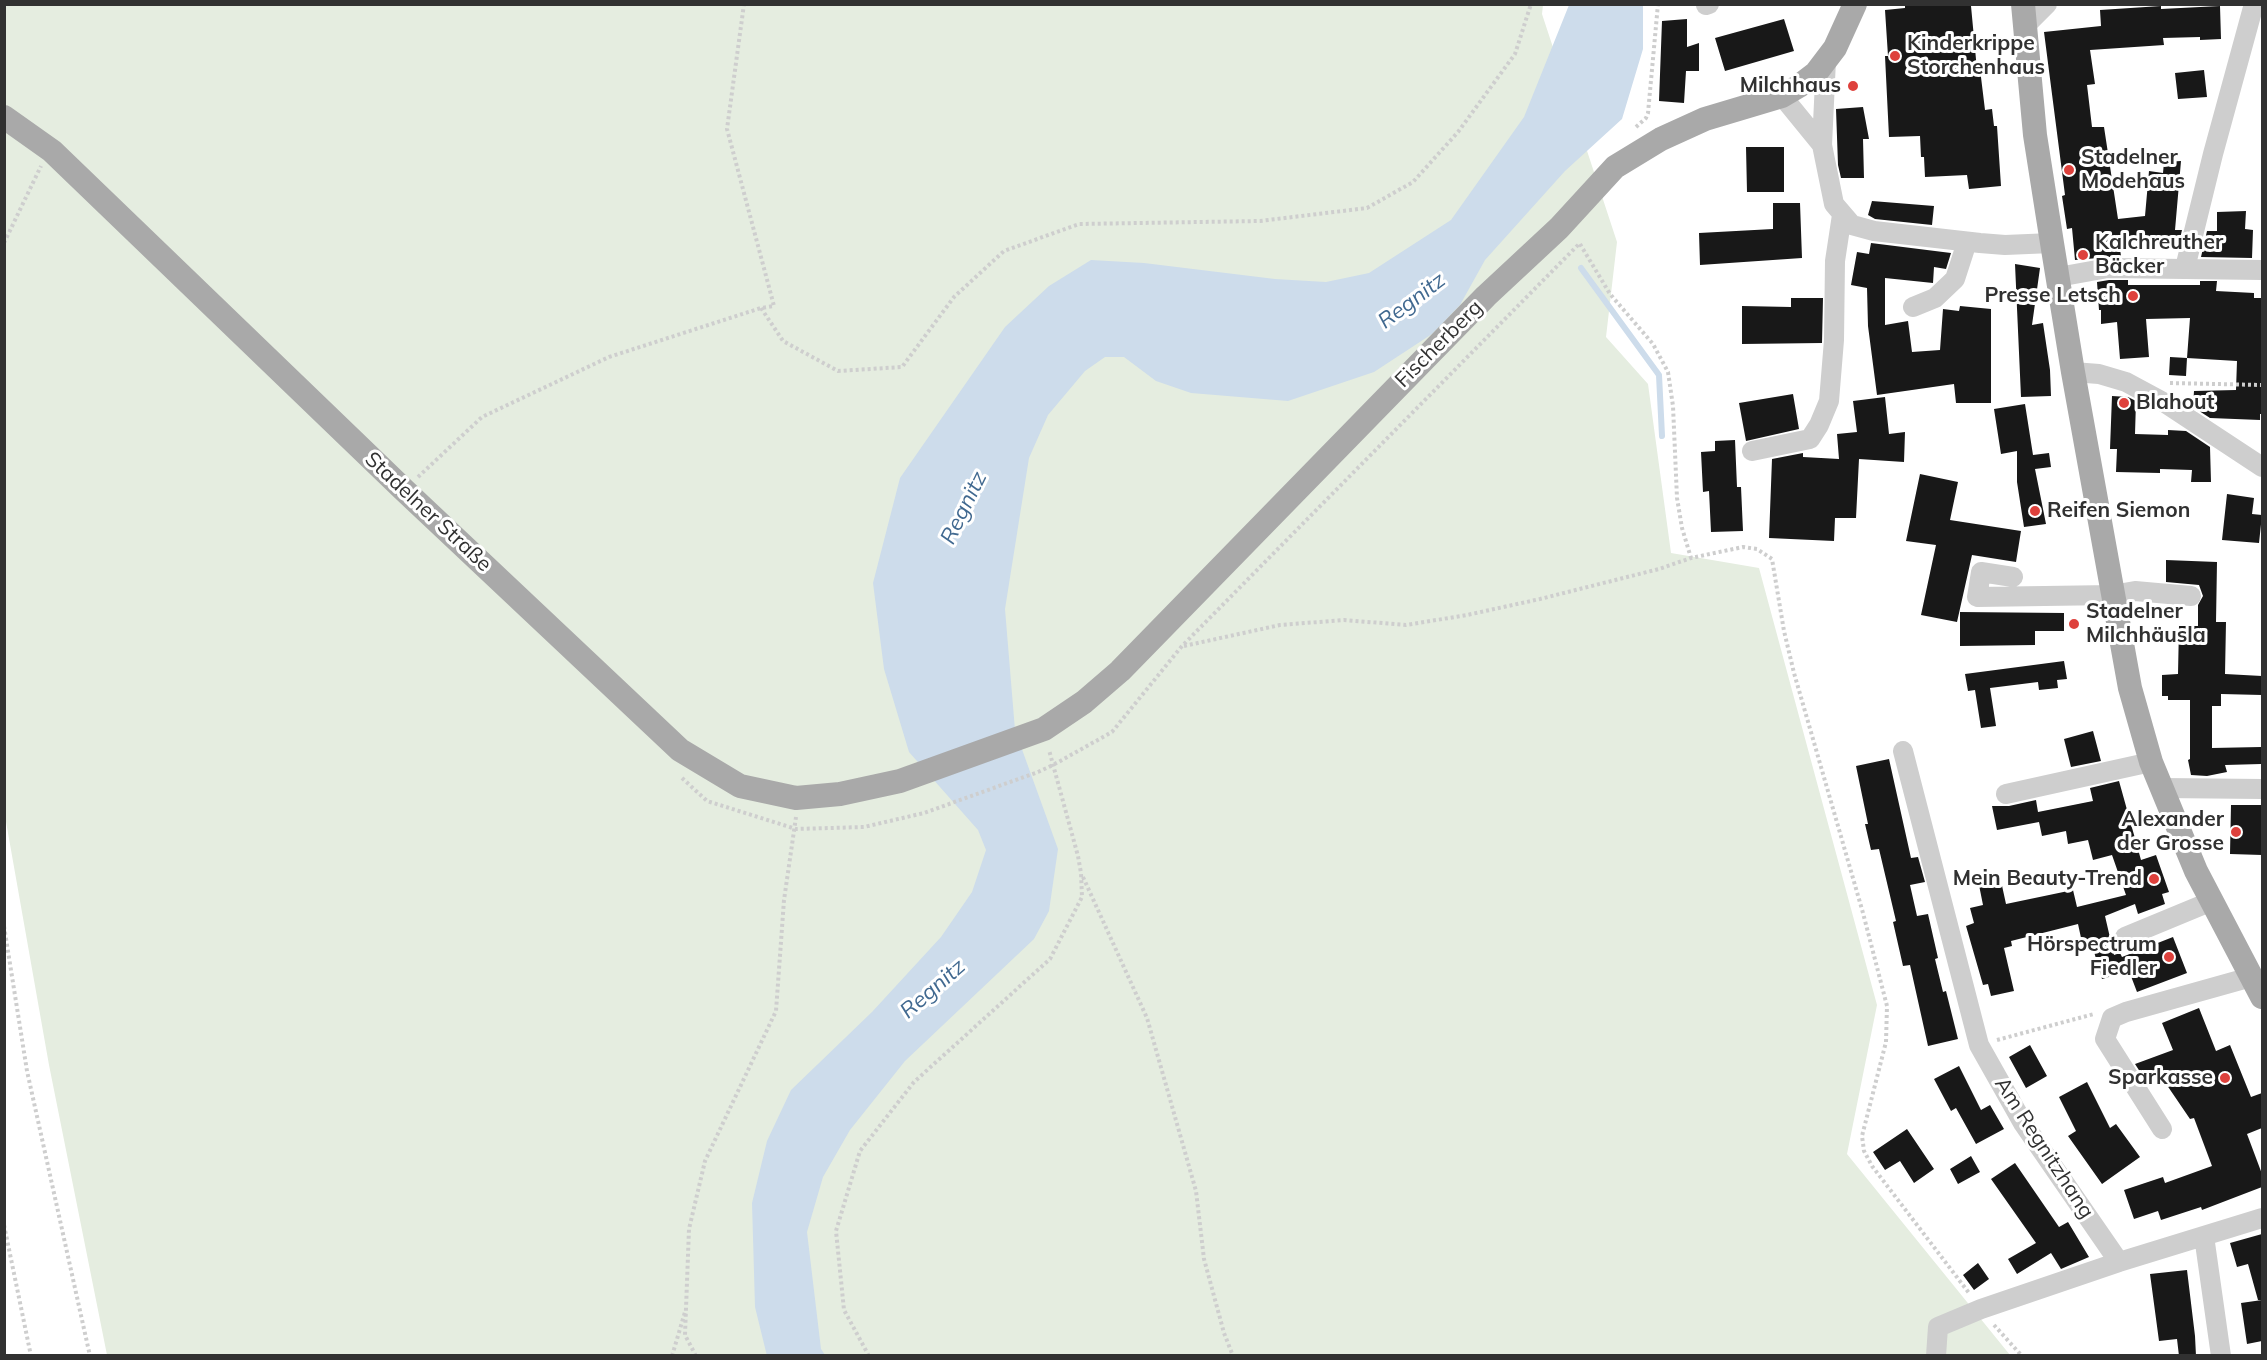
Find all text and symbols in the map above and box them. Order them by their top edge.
place label: Kinderkrippe Storchenhaus [1907,31,2045,81]
marker: Kinderkrippe Storchenhaus [1888,49,1902,63]
place label: Milchhaus [1740,73,1841,99]
marker: Milchhaus [1846,79,1860,93]
place label: Stadelner Modehaus [2081,145,2185,195]
marker: Stadelner Modehaus [2062,163,2076,177]
place label: Kalchreuther Bäcker [2095,230,2223,280]
marker: Kalchreuther Bäcker [2076,248,2090,262]
water label: Regnitz [1373,267,1451,335]
place label: Presse Letsch [1984,283,2121,309]
marker: Presse Letsch [2126,289,2140,303]
street label: Fischerberg [1390,295,1488,393]
place label: Blahout [2136,390,2215,416]
marker: Blahout [2117,396,2131,410]
street label: Stadelner Straße [359,447,497,577]
water label: Regnitz [935,467,993,549]
place label: Reifen Siemon [2047,498,2190,524]
marker: Reifen Siemon [2028,504,2042,518]
place label: Stadelner Milchhäusla [2086,599,2206,649]
marker: Stadelner Milchhäusla [2067,617,2081,631]
place label: Alexander der Grosse [2117,807,2224,857]
marker: Alexander der Grosse [2229,825,2243,839]
place label: Mein Beauty-Trend [1953,866,2142,892]
marker: Mein Beauty-Trend [2147,872,2161,886]
place label: Hörspectrum Fiedler [2027,932,2157,982]
marker: Hörspectrum Fiedler [2162,950,2176,964]
water label: Regnitz [895,954,971,1024]
place label: Sparkasse [2108,1065,2213,1091]
marker: Sparkasse [2218,1071,2232,1085]
street label: Am Regnitzhang [1989,1073,2099,1223]

